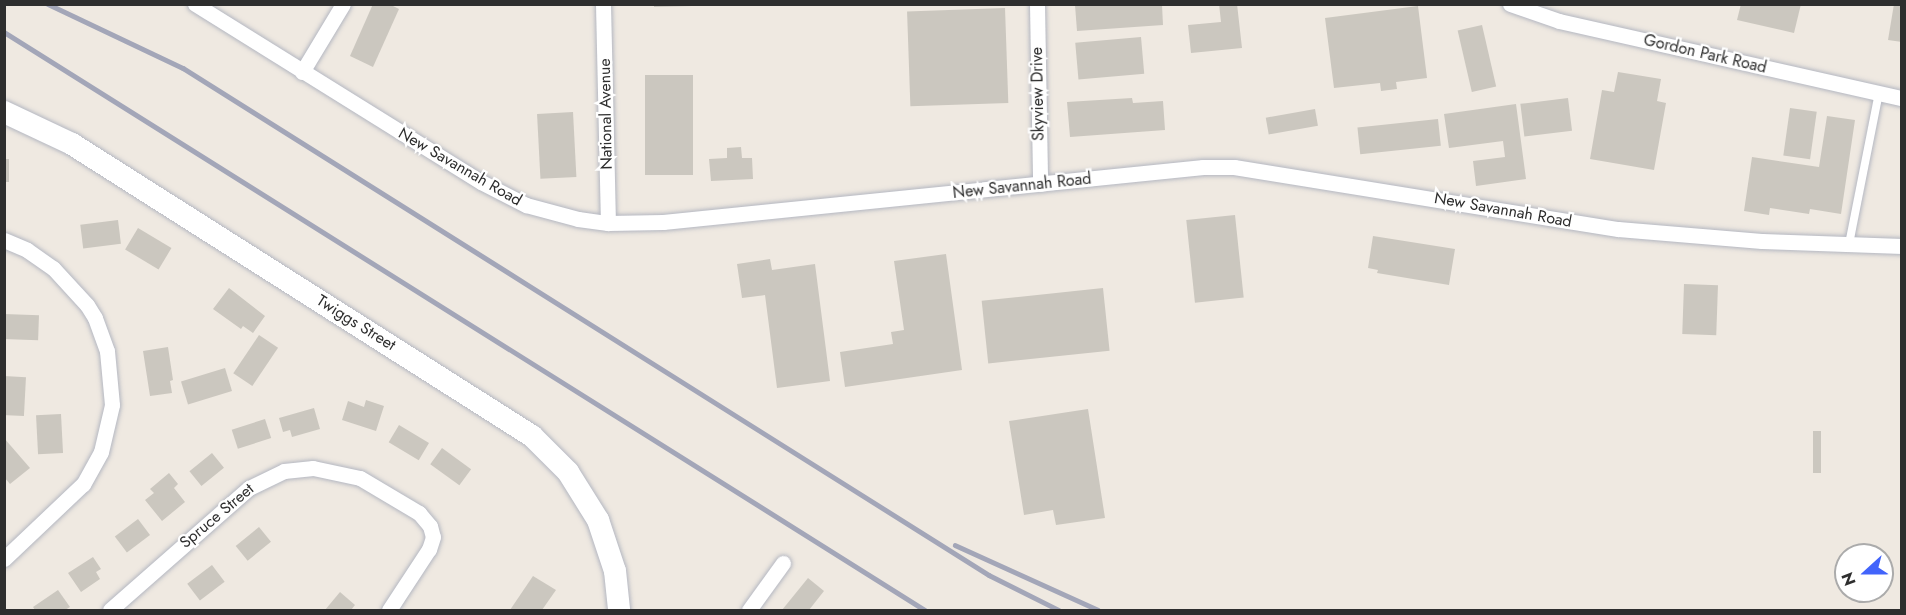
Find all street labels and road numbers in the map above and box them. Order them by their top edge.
street label: Gordon Park Road [1642,31,1768,77]
street label: Skyview Drive [1028,47,1048,141]
street label: National Avenue [595,58,617,170]
street label: New Savannah Road [395,124,525,210]
street label: New Savannah Road [952,169,1092,203]
street label: New Savannah Road [1433,188,1573,232]
street label: Twiggs Street [313,291,399,355]
street label: Spruce Street [176,480,258,552]

